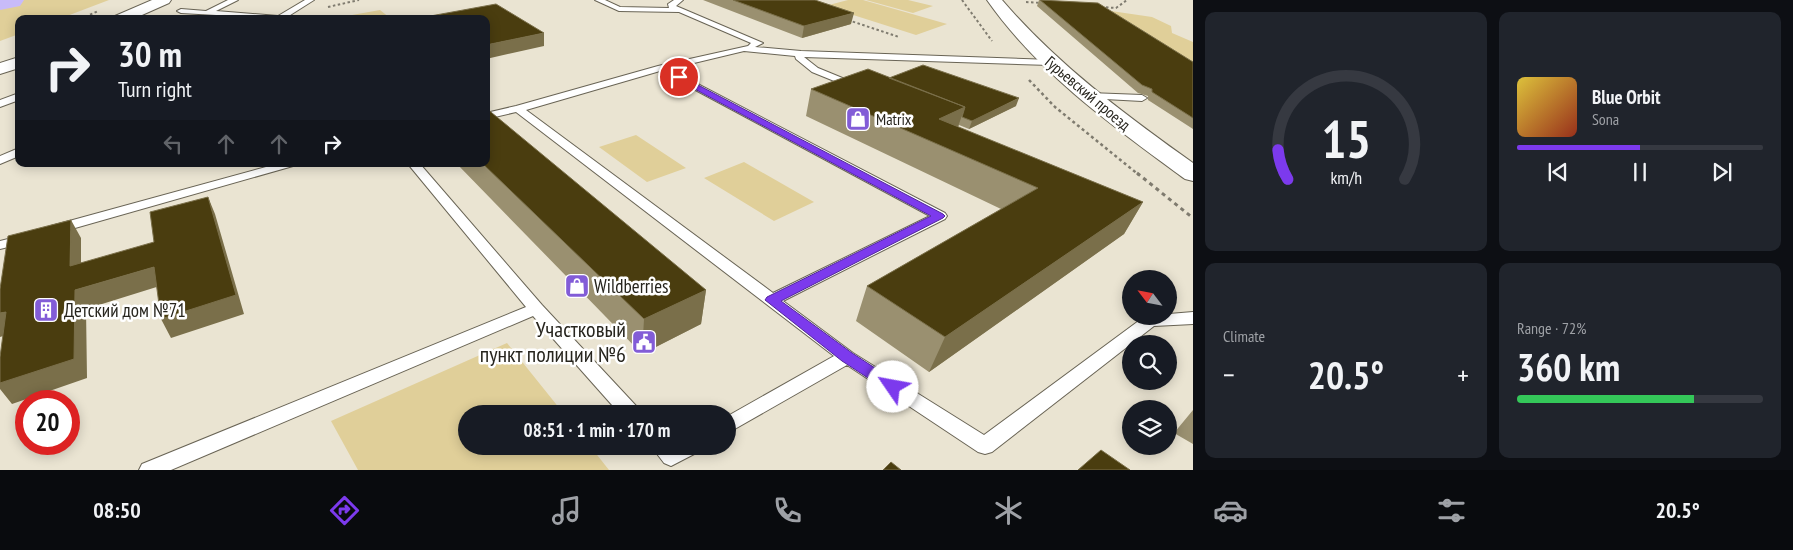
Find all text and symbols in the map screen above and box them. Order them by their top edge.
text: 30 m [118,31,182,77]
icon: right [35,35,100,100]
street label: Гурьевский проезд [1041,51,1135,135]
pin [658,56,700,98]
icon: arrive [665,63,693,91]
text: Turn right [118,75,192,103]
text: Blue Orbit [1592,85,1661,109]
text: 15 [1321,105,1371,172]
shop icon: Matrix [845,106,871,132]
place label: Matrix [876,109,912,129]
text: Sona [1592,109,1619,129]
icon: left [159,130,187,158]
icon: ahead [212,130,240,158]
icon: ahead [265,130,293,158]
icon: right [318,130,346,158]
icon: previous [1544,158,1572,186]
icon: pause [1626,158,1654,186]
icon: next [1708,158,1736,186]
text: km/h [1330,166,1362,189]
north arrow [1122,270,1178,325]
map controls [1122,270,1177,455]
shop icon: Wildberries [564,273,590,299]
place label: Wildberries [594,274,668,298]
building icon: Детский дом №71 [33,297,59,323]
place label: Детский дом №71 [64,298,186,322]
place label: Участковый пункт полиции №6 [480,315,626,368]
text: Range · 72% [1517,318,1586,338]
text: Climate [1223,326,1265,346]
public building icon: Участковый пункт полиции №6 [631,329,657,355]
button: search [1122,335,1177,390]
text: 360 km [1517,342,1620,391]
text: 20.5° [1308,350,1384,399]
text: − [1223,356,1235,393]
text: + [1457,356,1469,393]
position arrow [866,360,918,412]
speed limit sign: 20 [15,390,80,455]
button: layers [1122,400,1177,455]
text: 08:51 · 1 min · 170 m [524,418,670,442]
icon: directions [327,493,362,528]
icon: music [549,493,584,528]
icon: phone [770,493,805,528]
icon: climate [991,493,1026,528]
icon: car [1213,493,1248,528]
icon: filters [1434,493,1469,528]
text: 08:50 [93,496,141,524]
text: 20.5° [1656,496,1700,524]

